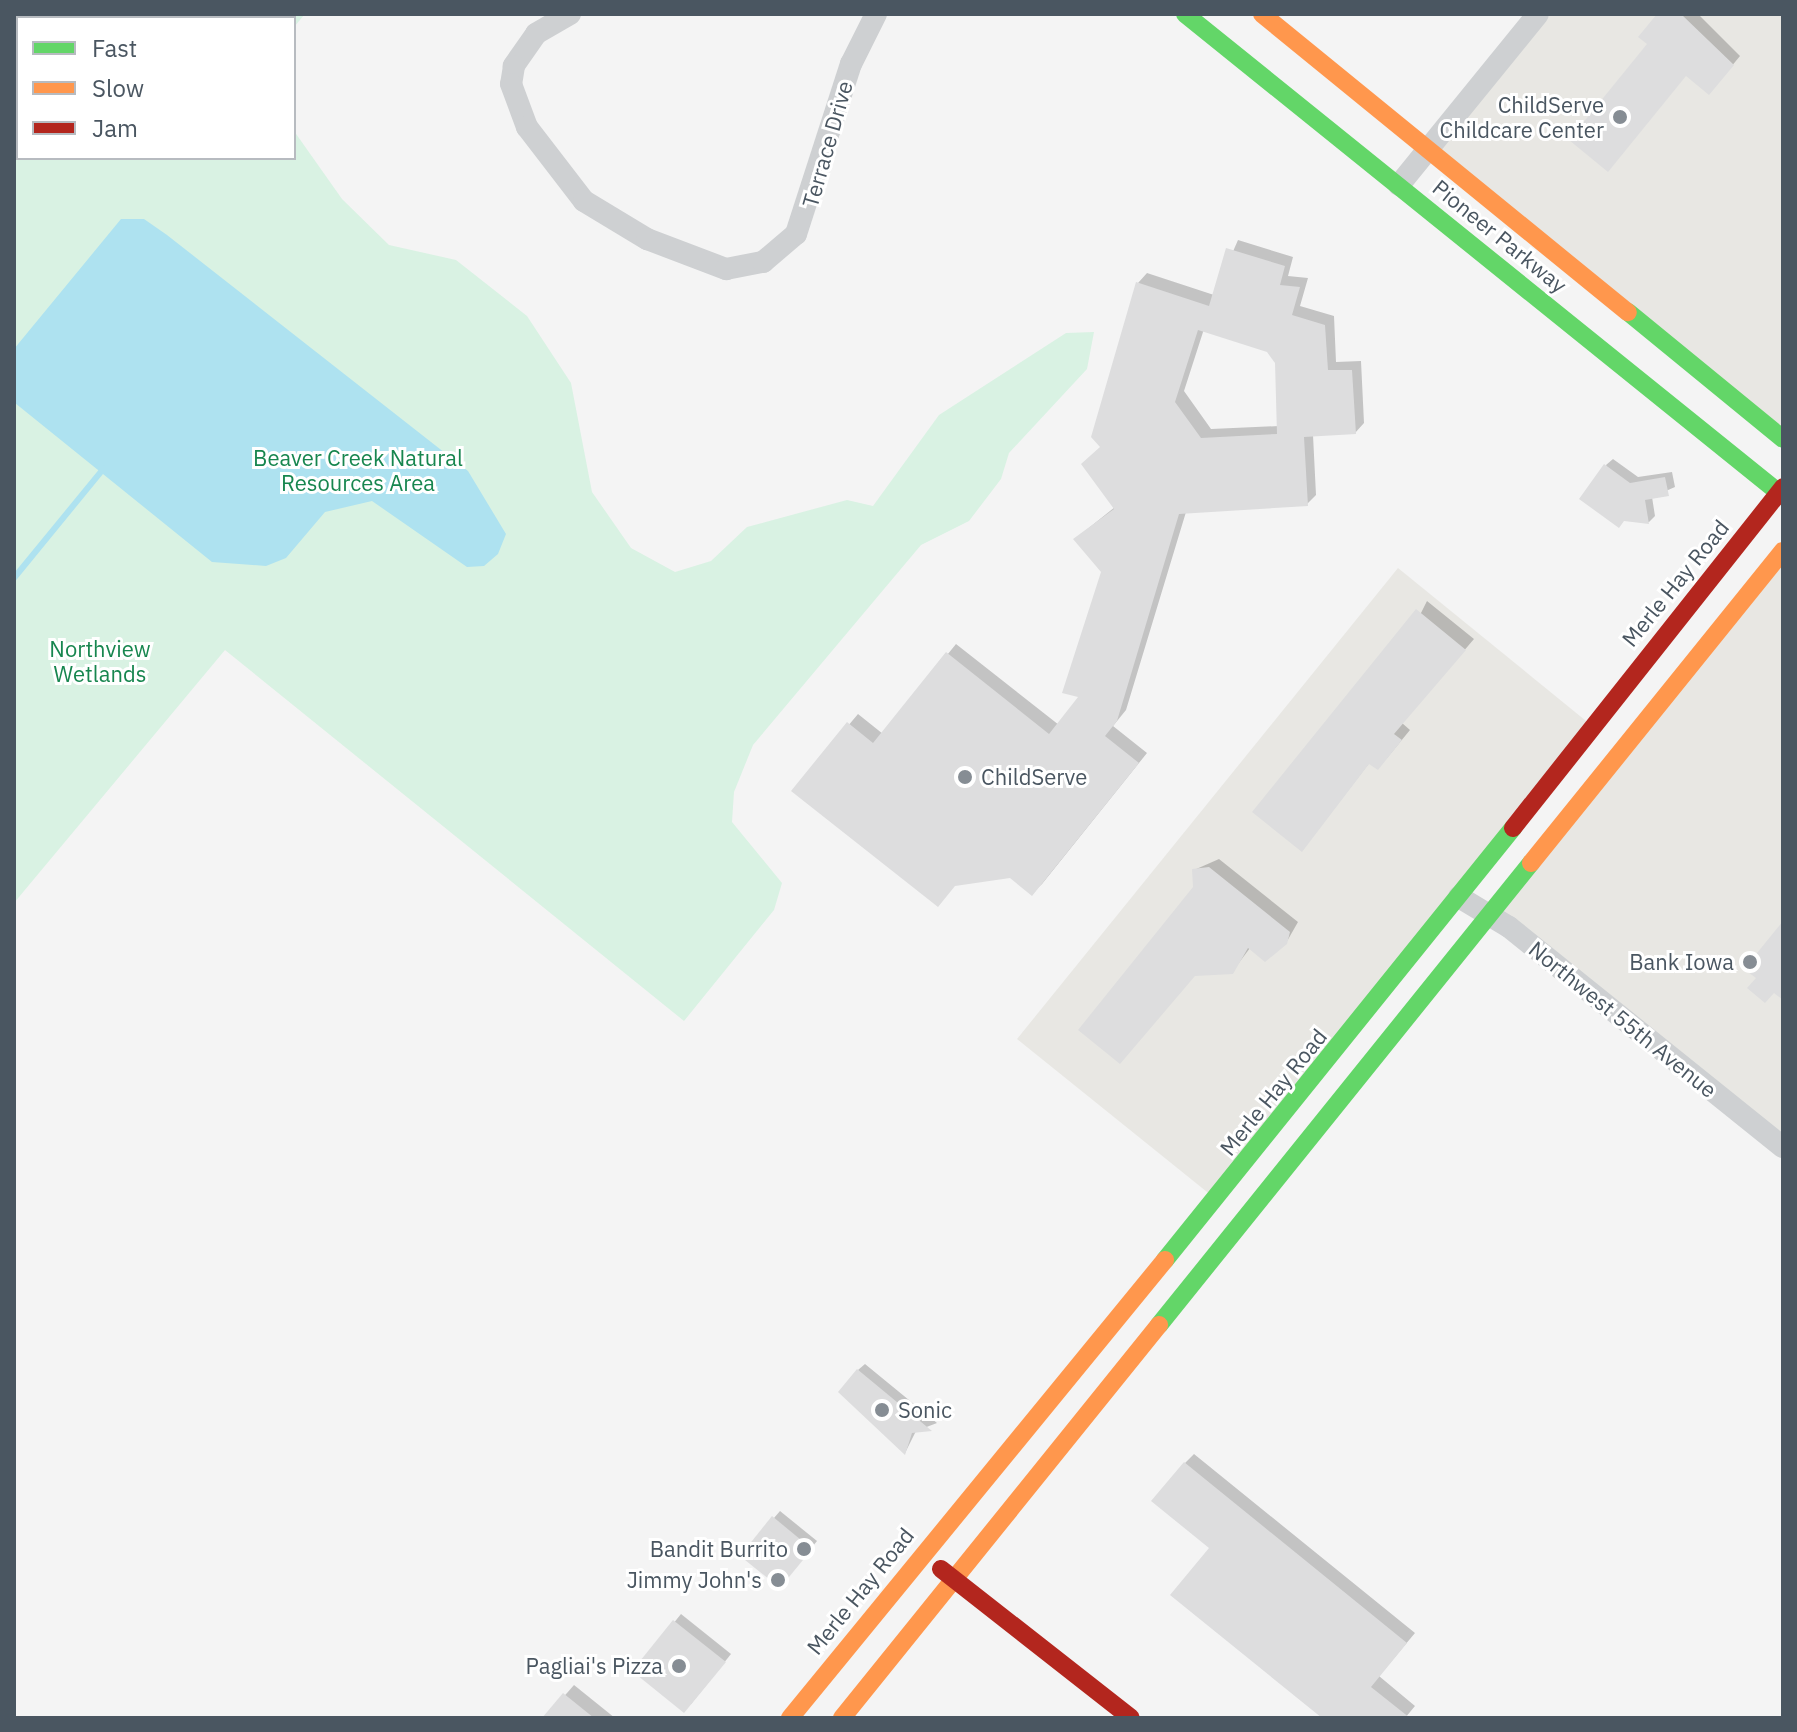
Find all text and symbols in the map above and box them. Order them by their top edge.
legend [16,16,296,160]
text: Fast [92,32,137,64]
text: Slow [92,72,144,104]
street label: Terrace Drive [796,78,858,210]
place label: ChildServe Childcare Center [1440,91,1604,142]
marker: ChildServe Childcare Center [1611,108,1629,126]
text: Jam [92,112,138,144]
street label: Pioneer Parkway [1428,174,1572,298]
park label: Beaver Creek Natural Resources Area [253,444,463,496]
street label: Merle Hay Road [1616,514,1734,652]
park label: Northview Wetlands [49,635,151,686]
place label: ChildServe [981,764,1087,790]
marker: ChildServe [956,768,974,786]
street label: Northwest 55th Avenue [1524,935,1722,1103]
place label: Bank Iowa [1629,949,1734,975]
marker: Bank Iowa [1741,953,1759,971]
street label: Merle Hay Road [1214,1023,1332,1161]
place label: Sonic [898,1397,952,1423]
marker: Sonic [873,1401,891,1419]
street label: Merle Hay Road [801,1522,919,1660]
place label: Bandit Burrito [650,1536,788,1562]
marker: Bandit Burrito [795,1540,813,1558]
place label: Jimmy John's [627,1567,762,1593]
marker: Jimmy John's [769,1571,787,1589]
place label: Pagliai's Pizza [526,1653,663,1679]
marker: Pagliai's Pizza [670,1657,688,1675]

